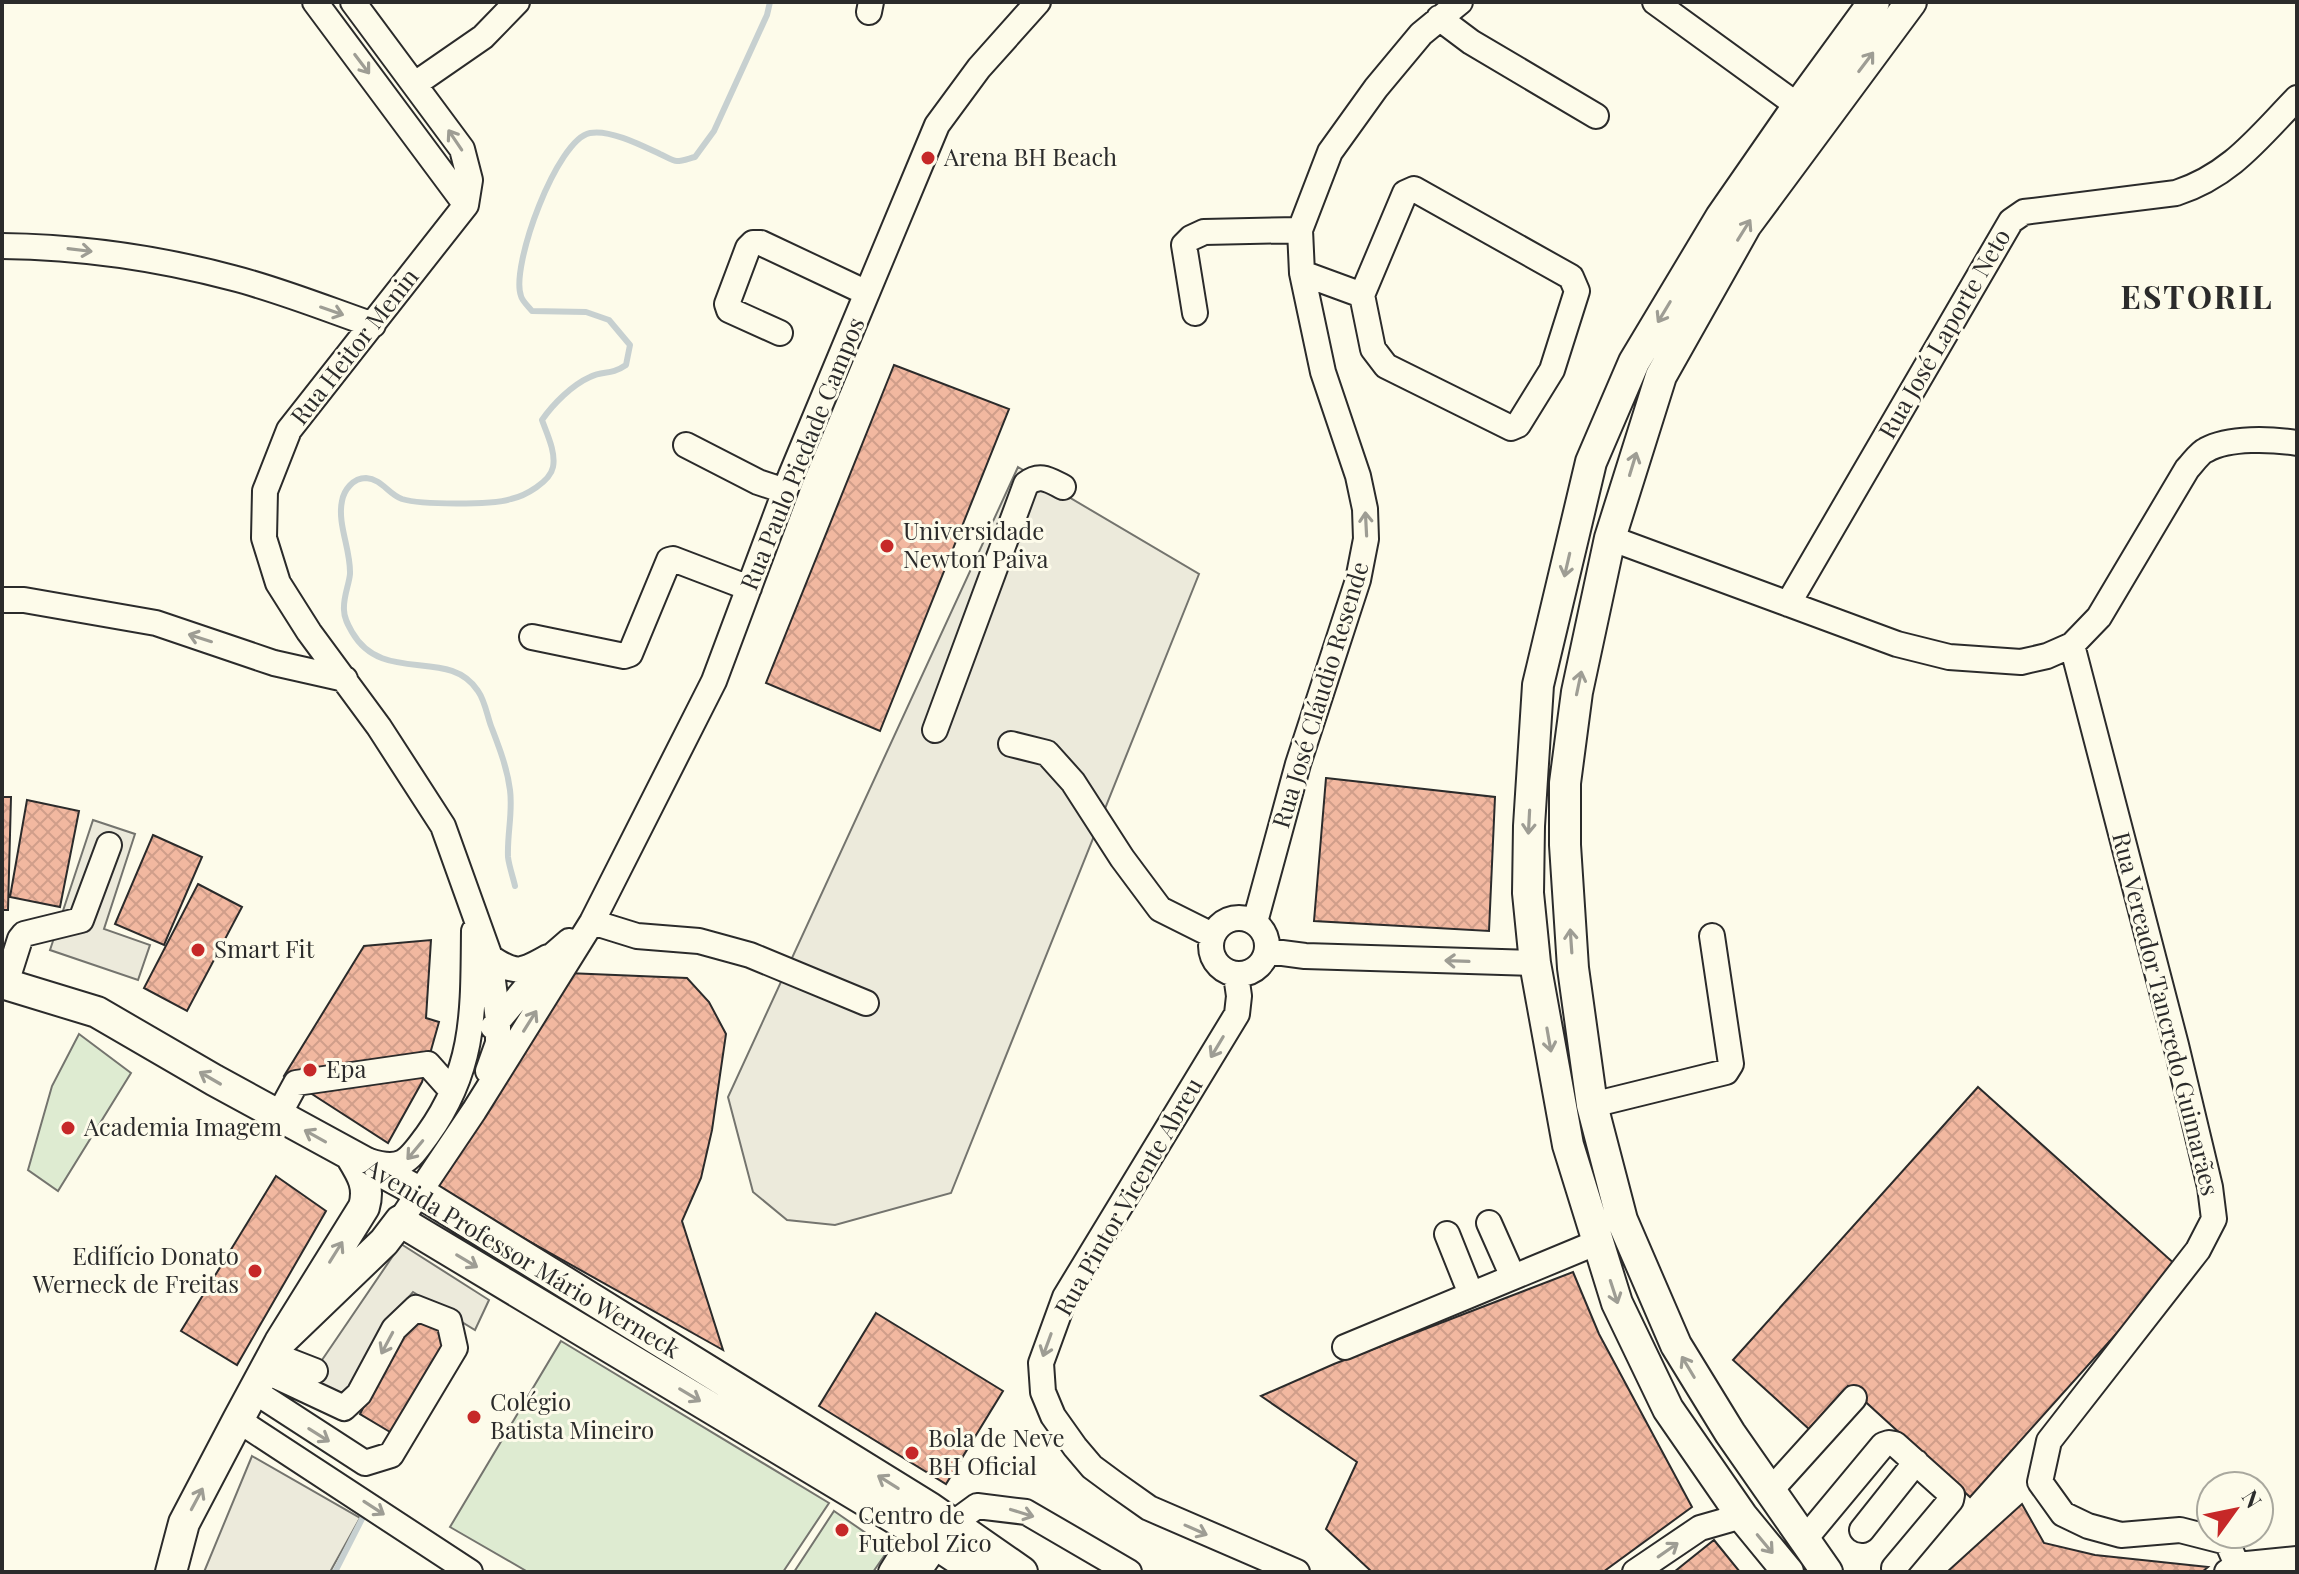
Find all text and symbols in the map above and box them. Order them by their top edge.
one-way arrow [1858,52,1875,74]
one-way arrow [353,53,370,74]
one-way arrow [447,130,463,152]
place label: Arena BH Beach [943,140,1117,172]
marker: Arena BH Beach [919,149,937,167]
one-way arrow [1736,219,1752,242]
street label: Rua José Laporte Neto [1870,222,2016,444]
one-way arrow [67,243,92,258]
street label: Rua Heitor Menin [282,261,425,431]
district label: ESTORIL [2120,274,2274,317]
one-way arrow [1656,300,1672,323]
one-way arrow [319,304,344,319]
street label: Rua Paulo Piedade Campos [732,312,871,594]
one-way arrow [1627,451,1642,476]
one-way arrow [1358,511,1373,538]
place label: Universidade Newton Paiva [903,514,1048,574]
marker: Universidade Newton Paiva [878,537,896,555]
one-way arrow [1558,552,1573,578]
street label: Rua José Cláudio Resende [1263,557,1375,831]
one-way arrow [188,630,213,645]
one-way arrow [1572,670,1587,696]
one-way arrow [1522,808,1537,835]
street label: Rua Vereador Tancredo Guimarães [2106,828,2228,1199]
one-way arrow [1563,928,1578,955]
place label: Smart Fit [214,932,315,964]
marker: Smart Fit [189,941,207,959]
one-way arrow [1444,953,1471,969]
one-way arrow [523,1010,539,1033]
one-way arrow [1543,1027,1558,1052]
one-way arrow [1209,1035,1225,1058]
place label: Epa [326,1052,367,1084]
marker: Epa [301,1061,319,1079]
one-way arrow [199,1070,223,1085]
street label: Rua Pintor Vicente Abreu [1046,1071,1209,1321]
place label: Academia Imagem [83,1110,282,1142]
marker: Academia Imagem [59,1119,77,1137]
one-way arrow [304,1128,327,1144]
one-way arrow [406,1140,424,1160]
street label: Avenida Professor Mário Werneck [359,1150,687,1365]
place label: Edifício Donato Werneck de Freitas [32,1239,239,1299]
one-way arrow [328,1241,344,1264]
one-way arrow [455,1253,478,1269]
marker: Edifício Donato Werneck de Freitas [246,1262,264,1280]
one-way arrow [1607,1279,1622,1304]
one-way arrow [378,1331,394,1354]
one-way arrow [1039,1332,1054,1357]
one-way arrow [1680,1356,1696,1379]
place label: Colégio Batista Mineiro [490,1385,654,1445]
one-way arrow [678,1387,701,1403]
marker: Colégio Batista Mineiro [465,1408,483,1426]
place label: Bola de Neve BH Oficial [928,1421,1065,1481]
one-way arrow [307,1427,330,1443]
marker: Bola de Neve BH Oficial [903,1444,921,1462]
north arrow [2195,1470,2275,1550]
one-way arrow [877,1474,899,1490]
text: N [2236,1484,2270,1513]
one-way arrow [189,1487,205,1511]
place label: Centro de Futebol Zico [858,1498,992,1558]
one-way arrow [362,1500,385,1516]
one-way arrow [1009,1507,1034,1521]
marker: Centro de Futebol Zico [833,1521,851,1539]
one-way arrow [1183,1523,1208,1538]
one-way arrow [1756,1533,1774,1554]
one-way arrow [1656,1542,1678,1558]

